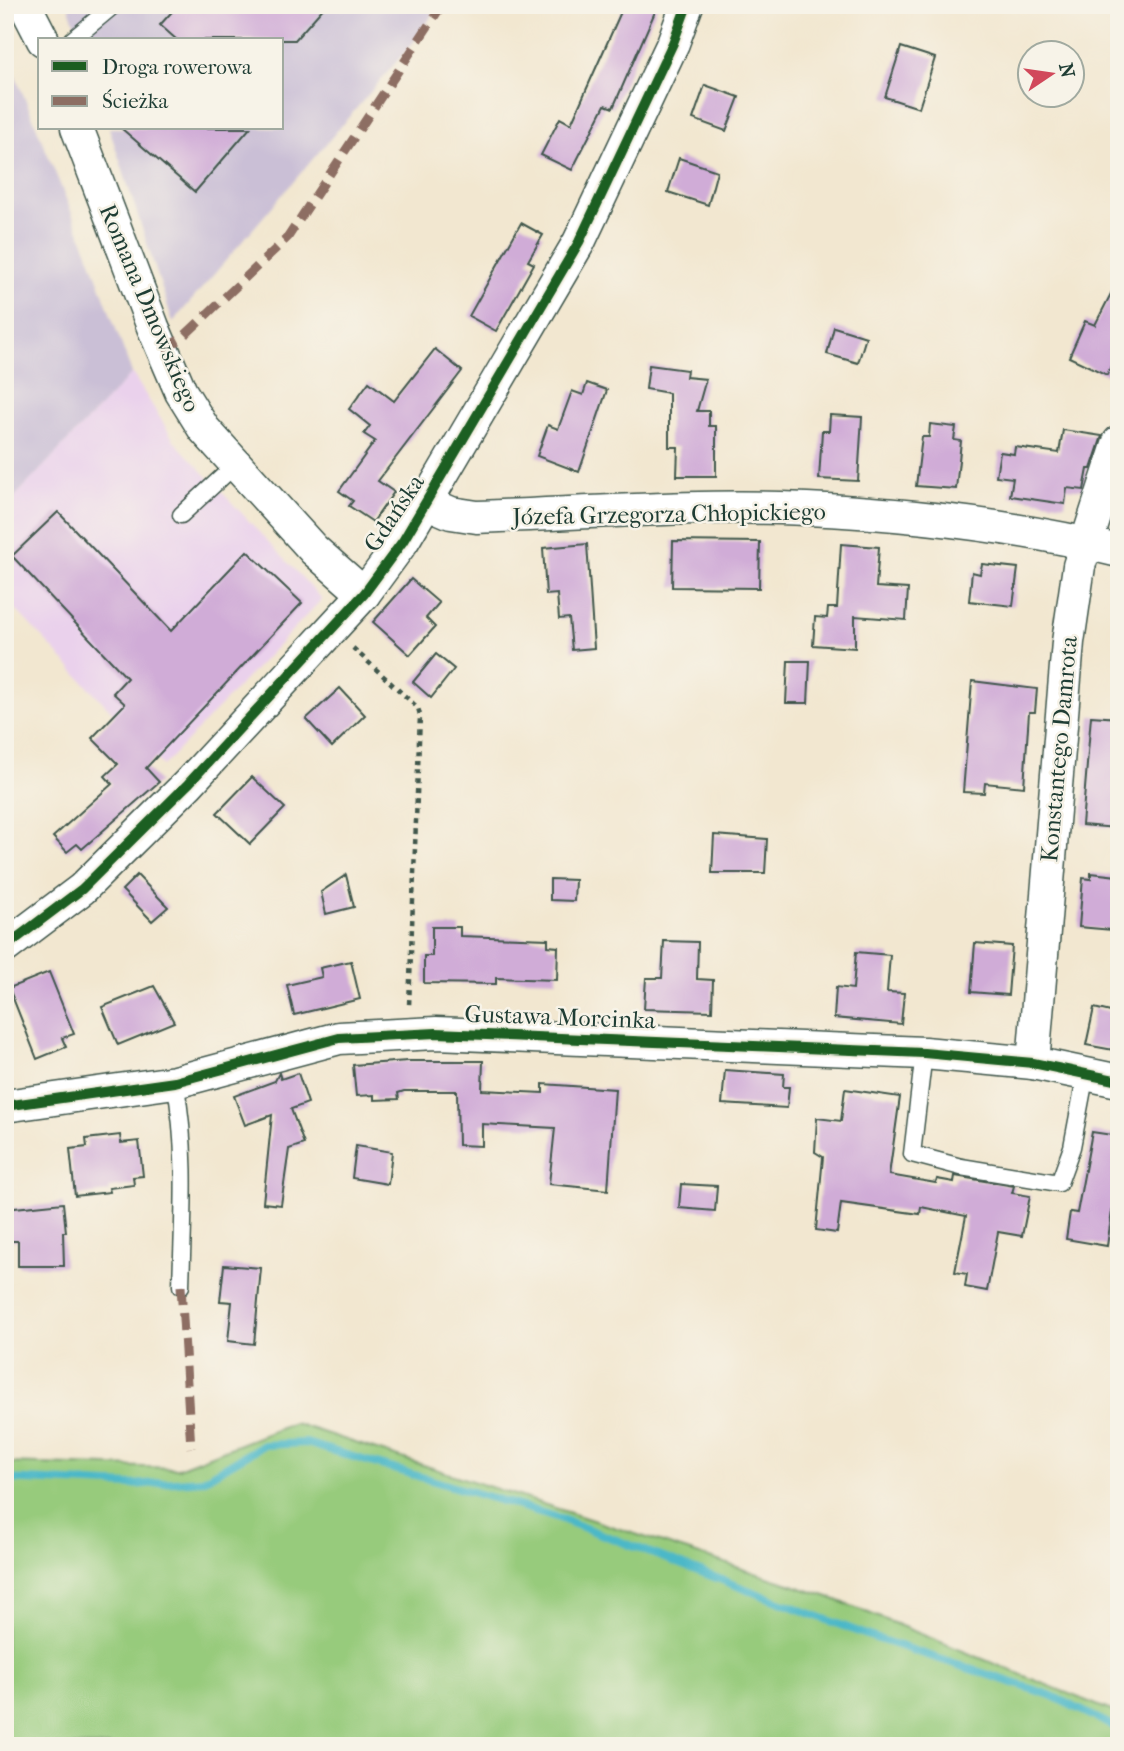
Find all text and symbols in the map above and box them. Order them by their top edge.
legend [38,38,284,130]
north arrow [1016,38,1086,108]
text: Droga rowerowa [102,55,252,79]
text: N [1054,61,1079,80]
text: Ścieżka [102,89,169,113]
street label: Romana Dmowskiego [94,200,206,416]
street label: Gdańska [358,468,431,557]
street label: Józefa Grzegorza Chłopickiego [510,497,826,531]
street label: Konstantego Damrota [1035,634,1083,863]
street label: Gustawa Morcinka [464,1000,657,1034]

